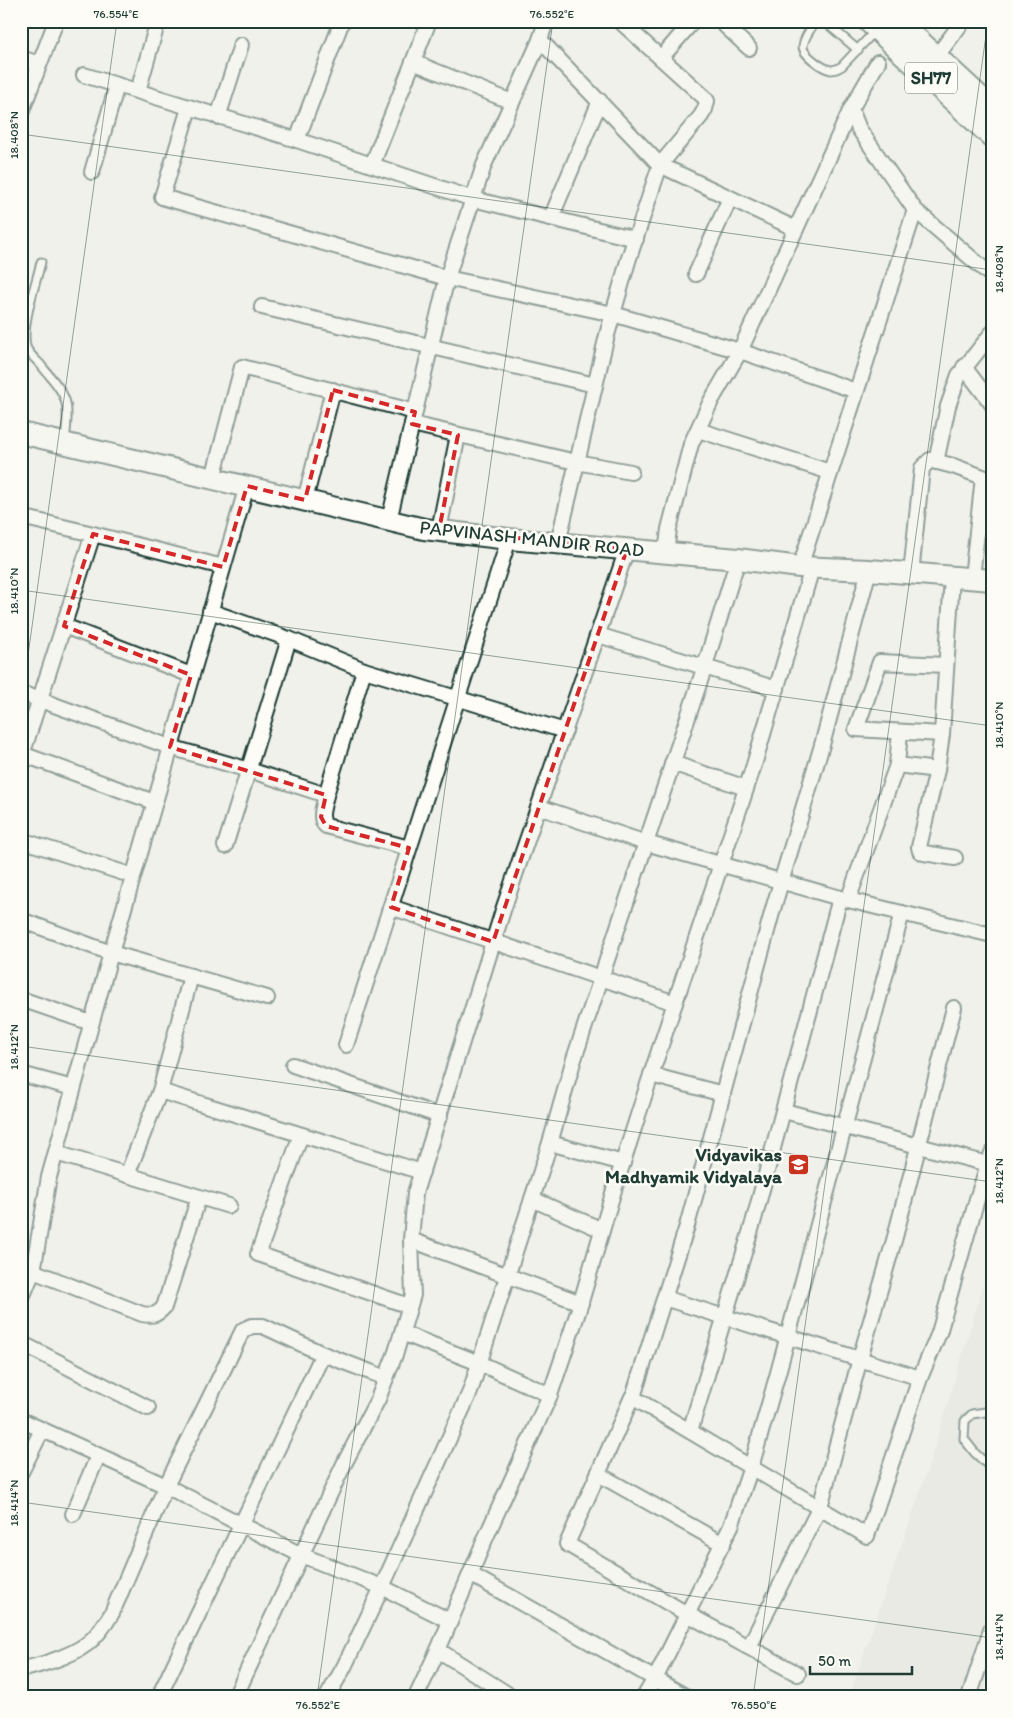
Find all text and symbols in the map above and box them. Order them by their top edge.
text: 76.554°E [93,7,139,21]
text: 76.552°E [530,7,575,21]
road number: SH77 [905,62,957,94]
text: 18.408°N [7,111,21,159]
text: 18.408°N [992,245,1006,293]
street label: PAPVINASH MANDIR ROAD [418,515,645,562]
text: 18.410°N [7,568,21,614]
text: 18.410°N [992,702,1006,748]
text: 18.412°N [7,1024,21,1070]
place label: Vidyavikas Madhyamik Vidyalaya [605,1143,783,1188]
school or university icon: Vidyavikas Madhyamik Vidyalaya [786,1153,810,1177]
text: 18.412°N [992,1158,1006,1204]
text: 18.414°N [7,1480,21,1526]
text: 18.414°N [992,1614,1006,1660]
scale bar [810,1643,913,1675]
text: 50 m [818,1652,851,1670]
text: 76.552°E [296,1698,341,1712]
text: 76.550°E [731,1698,777,1712]

